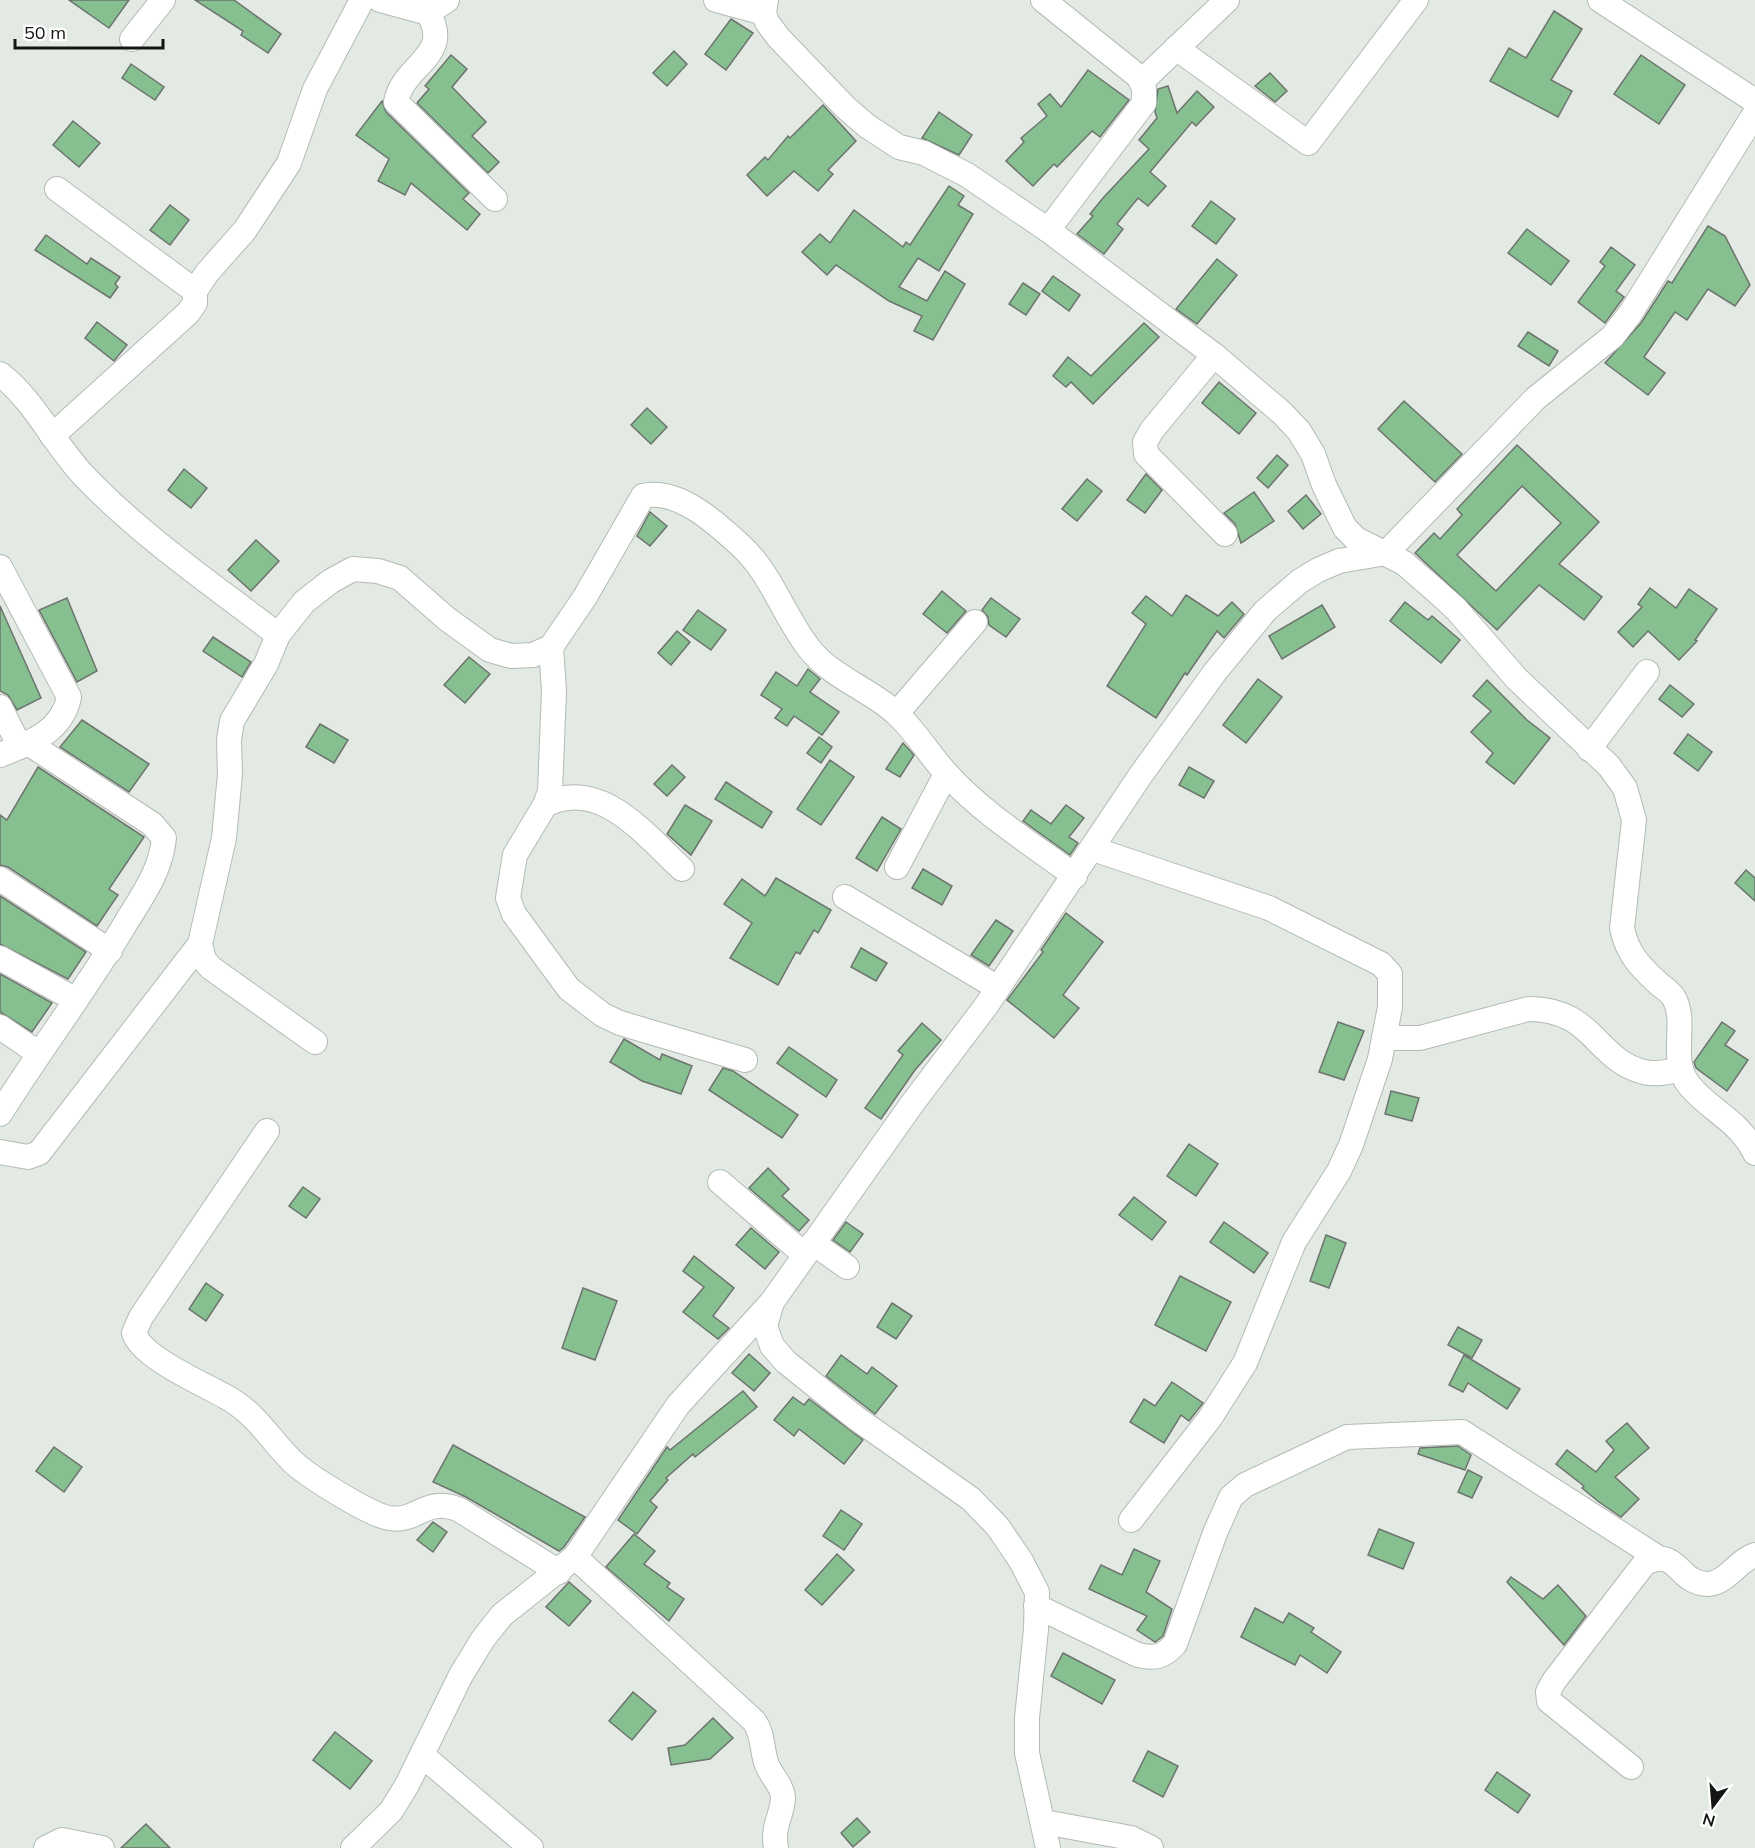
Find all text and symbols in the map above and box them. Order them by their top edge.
scale bar [15,12,164,50]
text: 50 m [24,21,66,44]
north arrow [1683,1776,1743,1836]
text: N [1700,1809,1717,1832]

